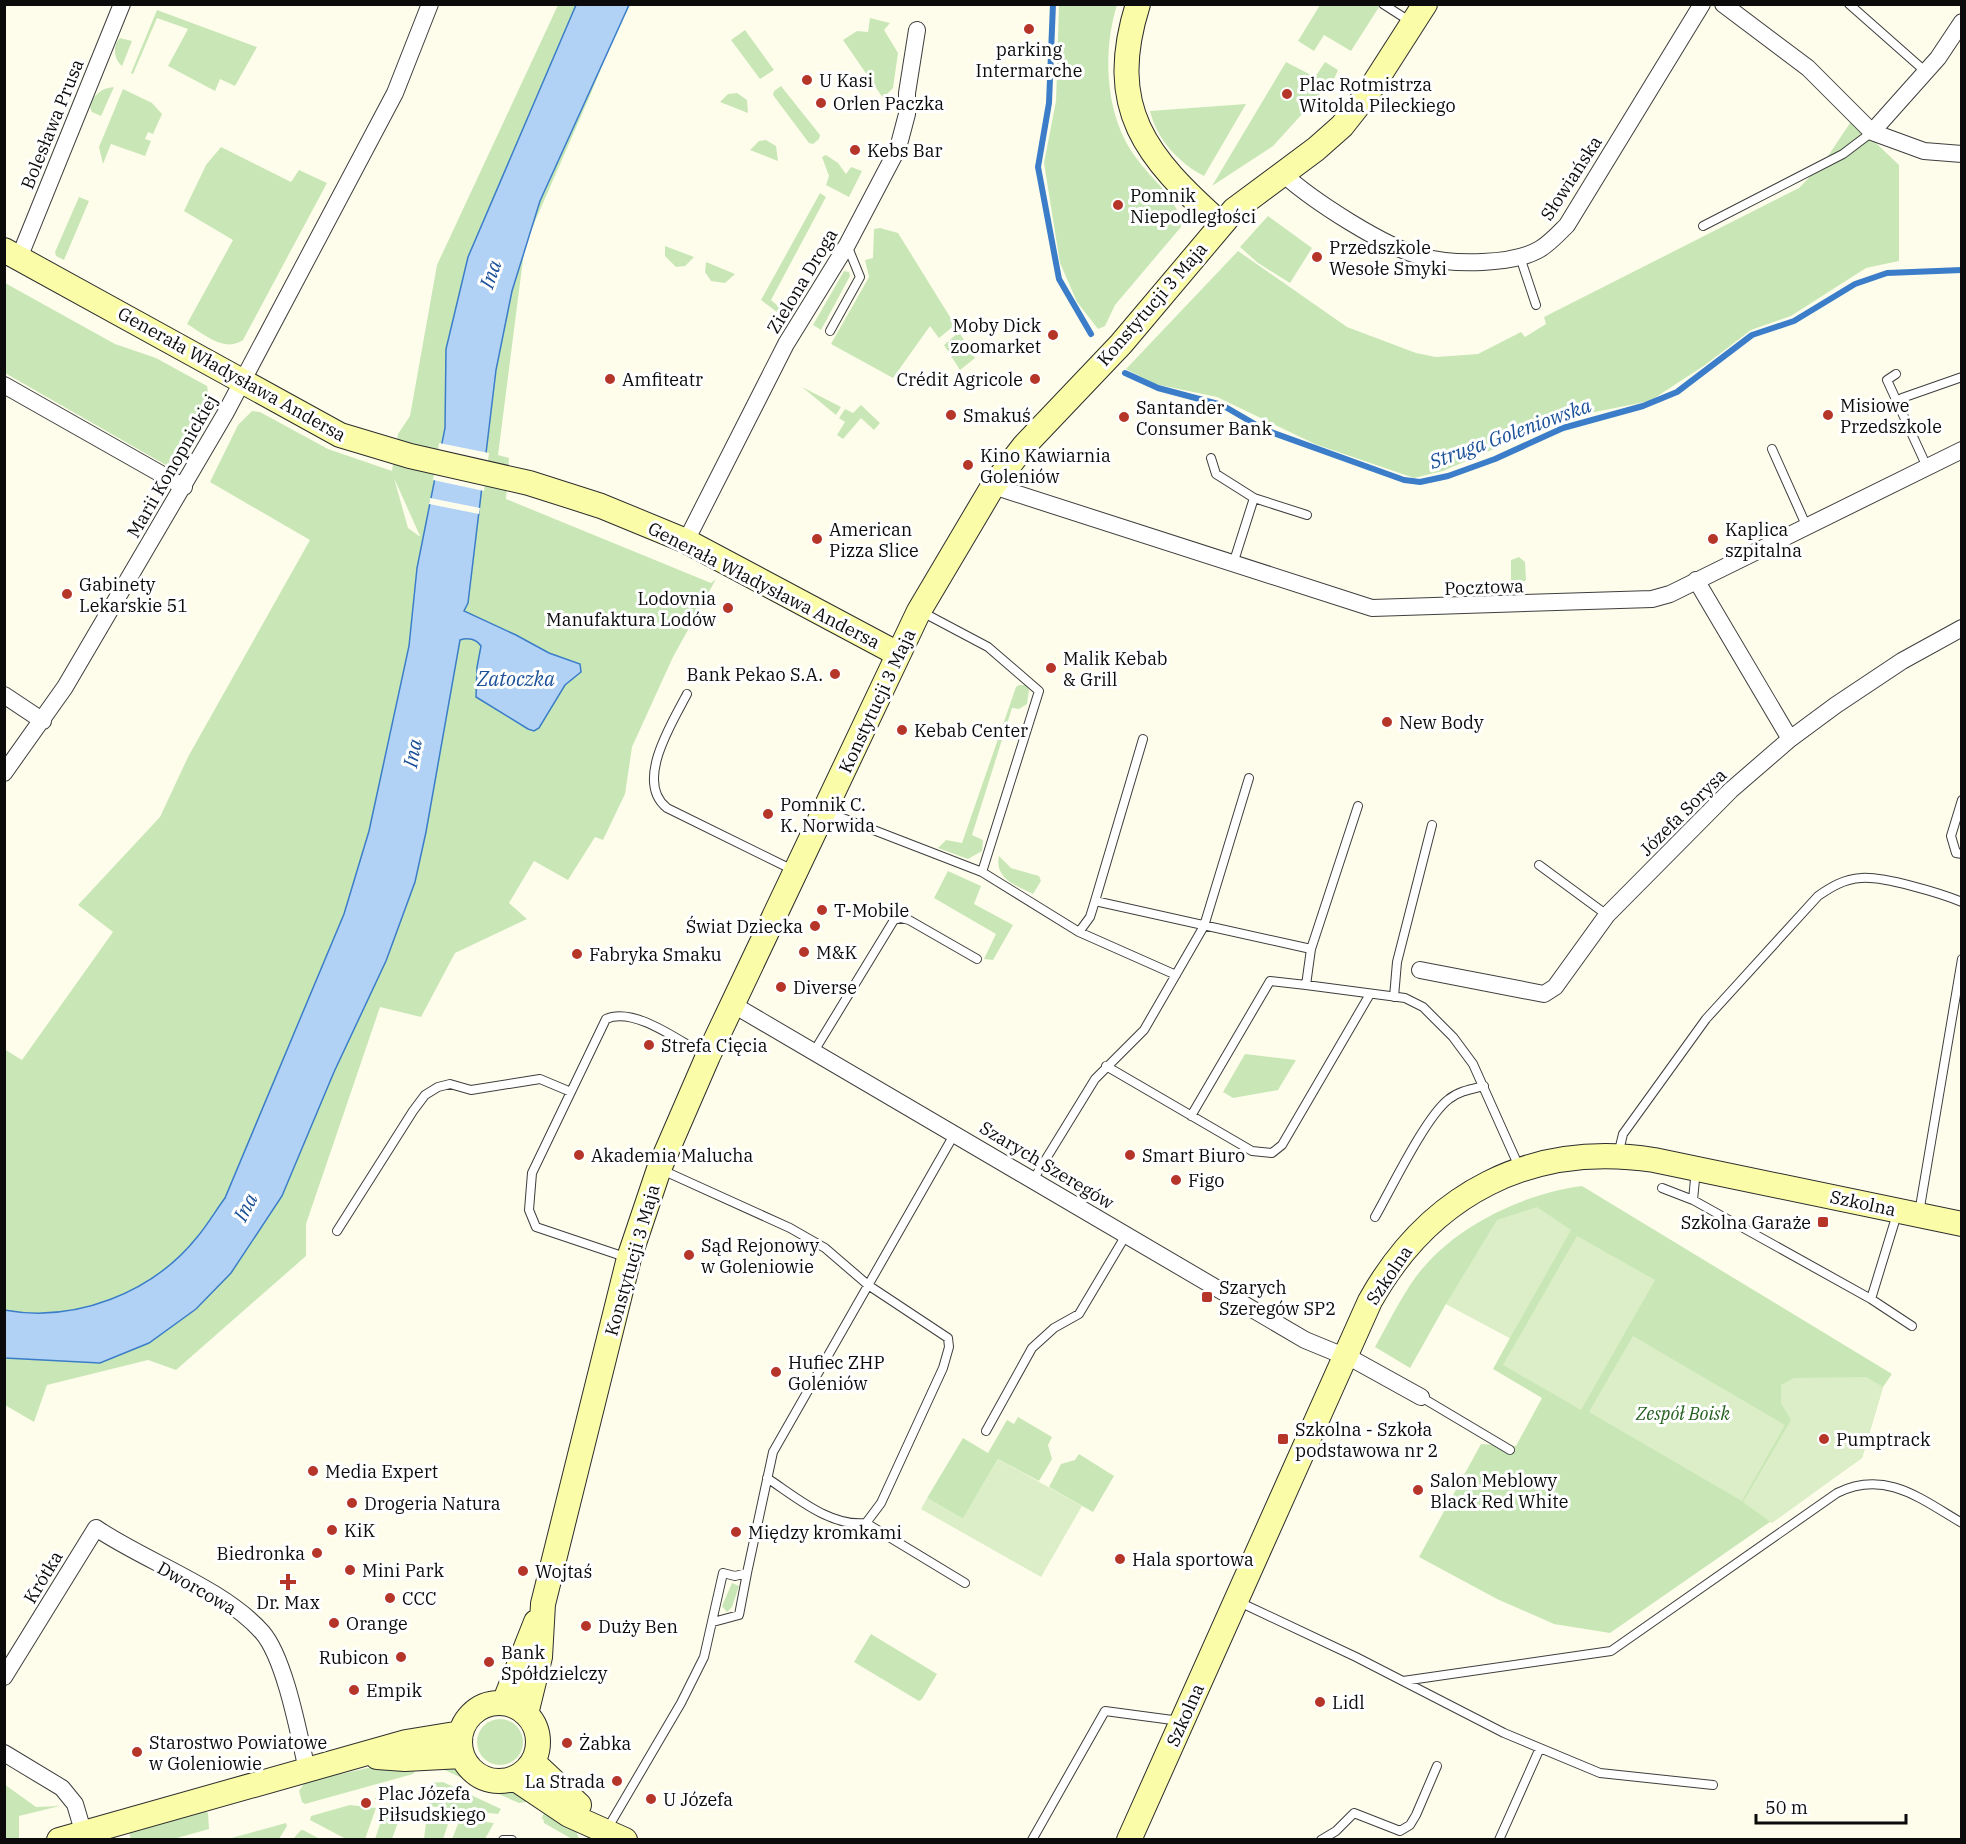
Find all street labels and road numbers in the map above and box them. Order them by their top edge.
street label: Bolesława Prusa [15,55,89,192]
street label: Słowiańska [1535,131,1607,225]
street label: Zielona Droga [762,224,842,338]
street label: Konstytucji 3 Maja [1092,237,1212,371]
street label: Generała Władysława Andersa [114,302,350,446]
street label: Marii Konopnickiej [122,390,222,542]
street label: Generała Władysława Andersa [644,516,884,654]
street label: Pocztowa [1444,574,1524,600]
street label: Konstytucji 3 Maja [834,625,921,777]
street label: Józefa Sorysa [1635,763,1732,860]
street label: Szarych Szeregów [976,1116,1118,1214]
street label: Konstytucji 3 Maja [599,1181,665,1338]
street label: Szkolna [1828,1185,1898,1221]
street label: Szkolna [1361,1241,1417,1309]
street label: Krótka [18,1546,68,1608]
street label: Dworcowa [153,1556,241,1620]
street label: Szkolna [1161,1680,1209,1750]

